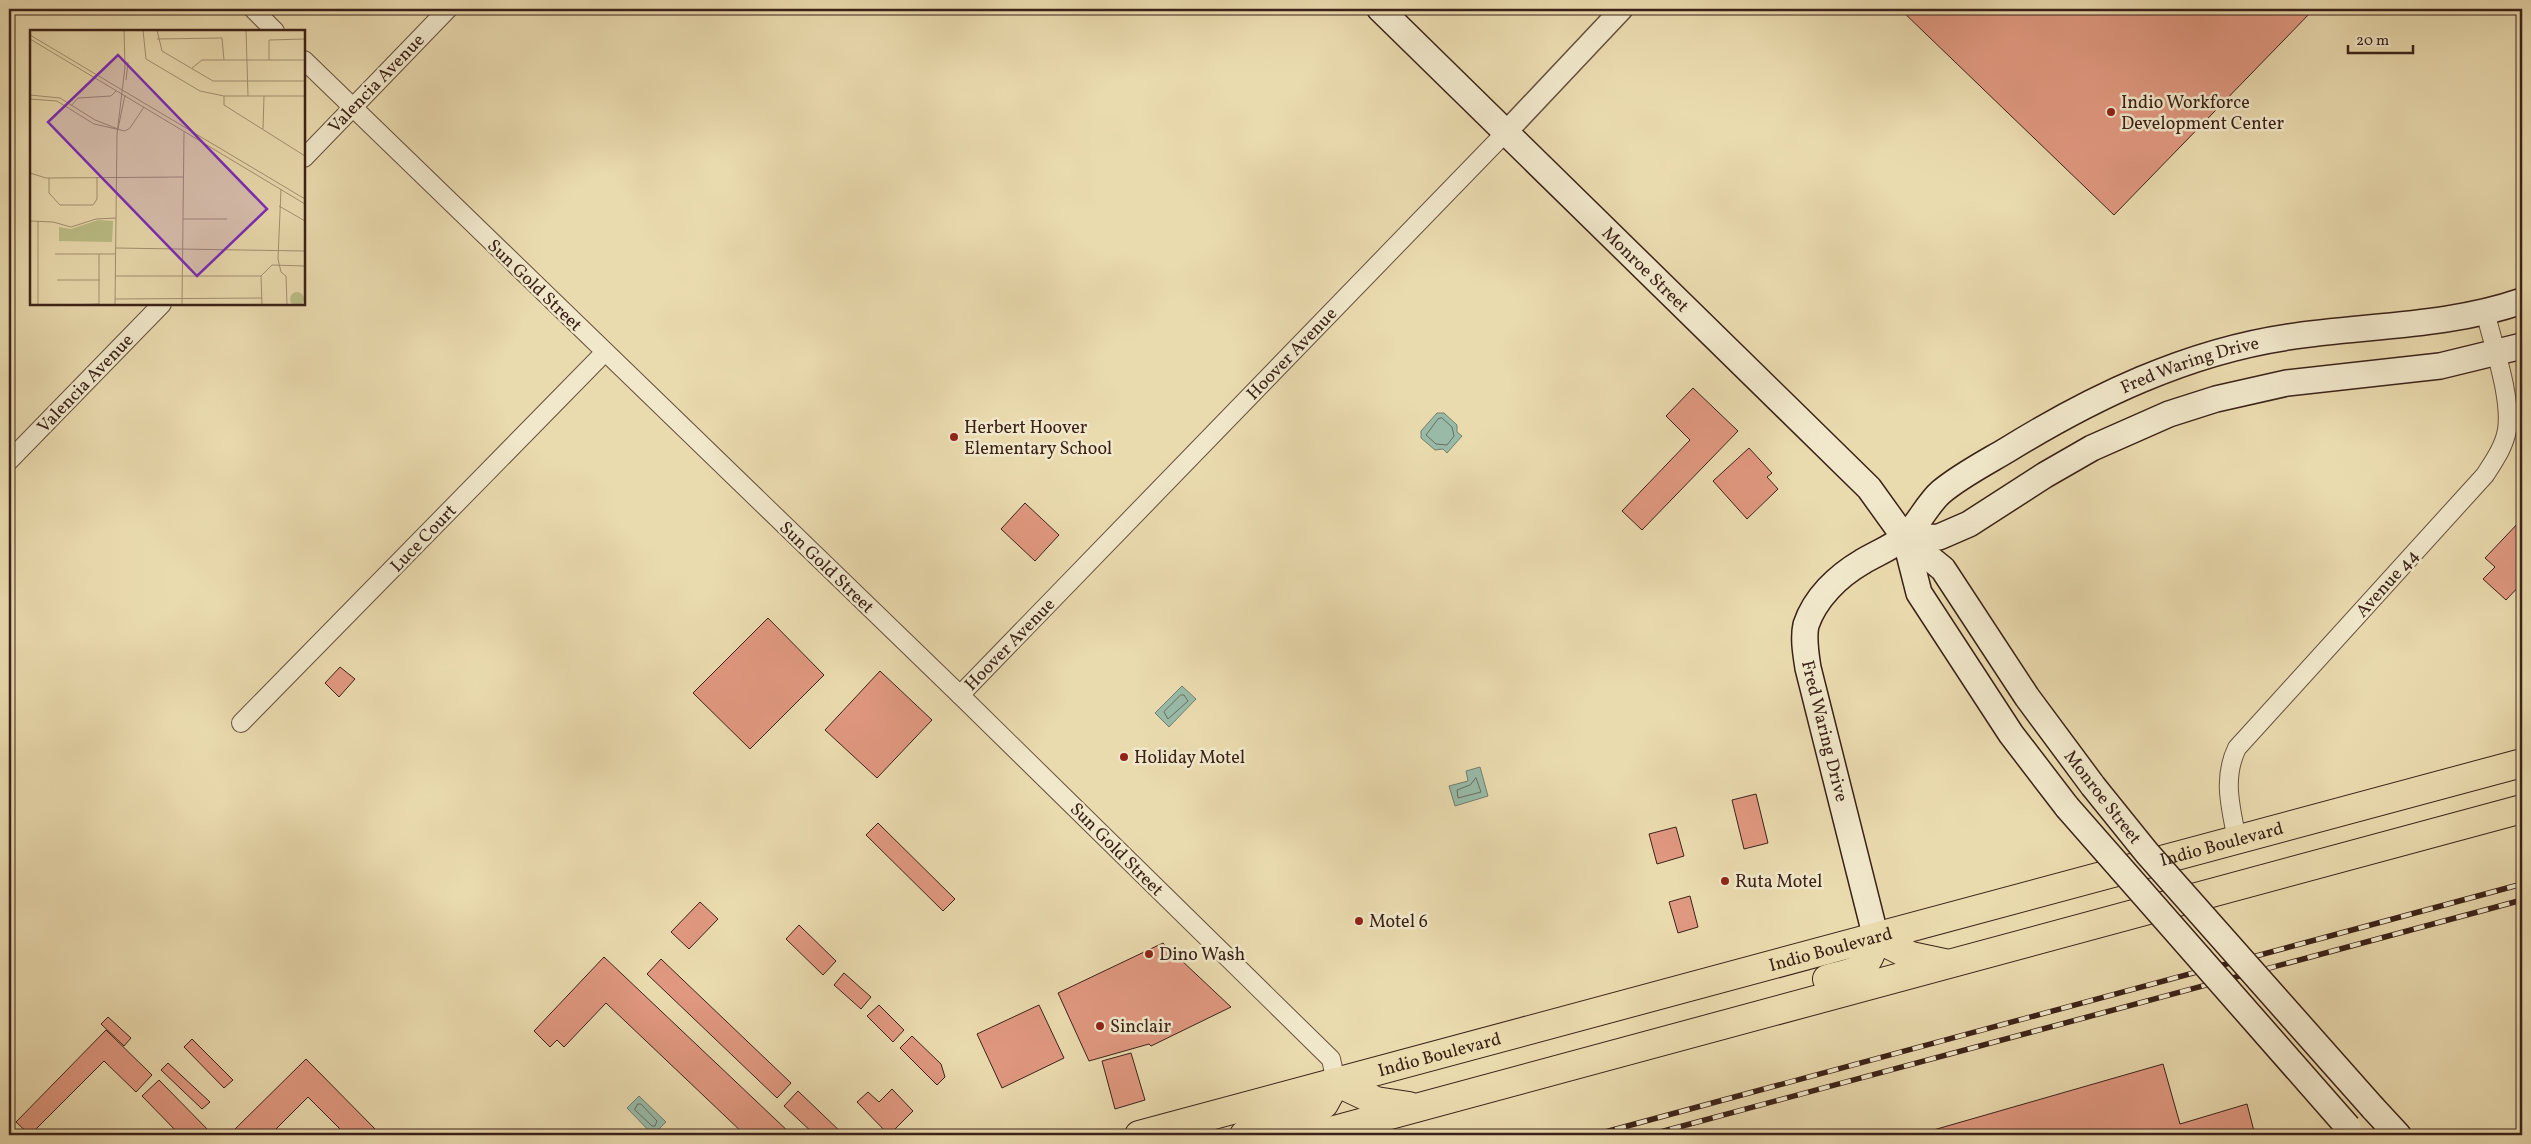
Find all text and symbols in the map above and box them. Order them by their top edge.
scale bar [2348,22,2414,54]
street label: Valencia Avenue [323,29,431,139]
inset map [30,30,305,305]
text: 20 m [2356,31,2389,52]
place label: Indio Workforce Development Center [2121,91,2284,137]
marker: Indio Workforce Development Center [2105,106,2117,118]
street label: Monroe Street [1595,222,1694,319]
street label: Sun Gold Street [481,234,587,338]
street label: Hoover Avenue [1242,302,1343,406]
street label: Valencia Avenue [32,329,140,439]
street label: Fred Waring Drive [2117,331,2262,401]
place label: Herbert Hoover Elementary School [964,416,1112,462]
marker: Herbert Hoover Elementary School [948,431,960,443]
street label: Luce Court [385,500,463,579]
street label: Sun Gold Street [773,516,879,620]
street label: Avenue 44 [2351,544,2426,624]
street label: Hoover Avenue [960,593,1061,697]
street label: Fred Waring Drive [1794,658,1853,805]
place label: Holiday Motel [1134,746,1245,771]
street label: Monroe Street [2057,746,2147,850]
marker: Holiday Motel [1118,751,1130,763]
street label: Sun Gold Street [1064,798,1168,902]
street label: Indio Boulevard [2157,817,2286,874]
place label: Ruta Motel [1735,870,1822,895]
marker: Ruta Motel [1719,875,1731,887]
place label: Motel 6 [1369,910,1428,935]
marker: Motel 6 [1353,915,1365,927]
street label: Indio Boulevard [1766,922,1895,979]
place label: Dino Wash [1159,943,1245,968]
marker: Dino Wash [1143,948,1155,960]
place label: Sinclair [1110,1015,1171,1040]
marker: Sinclair [1094,1020,1106,1032]
street label: Indio Boulevard [1375,1027,1504,1084]

